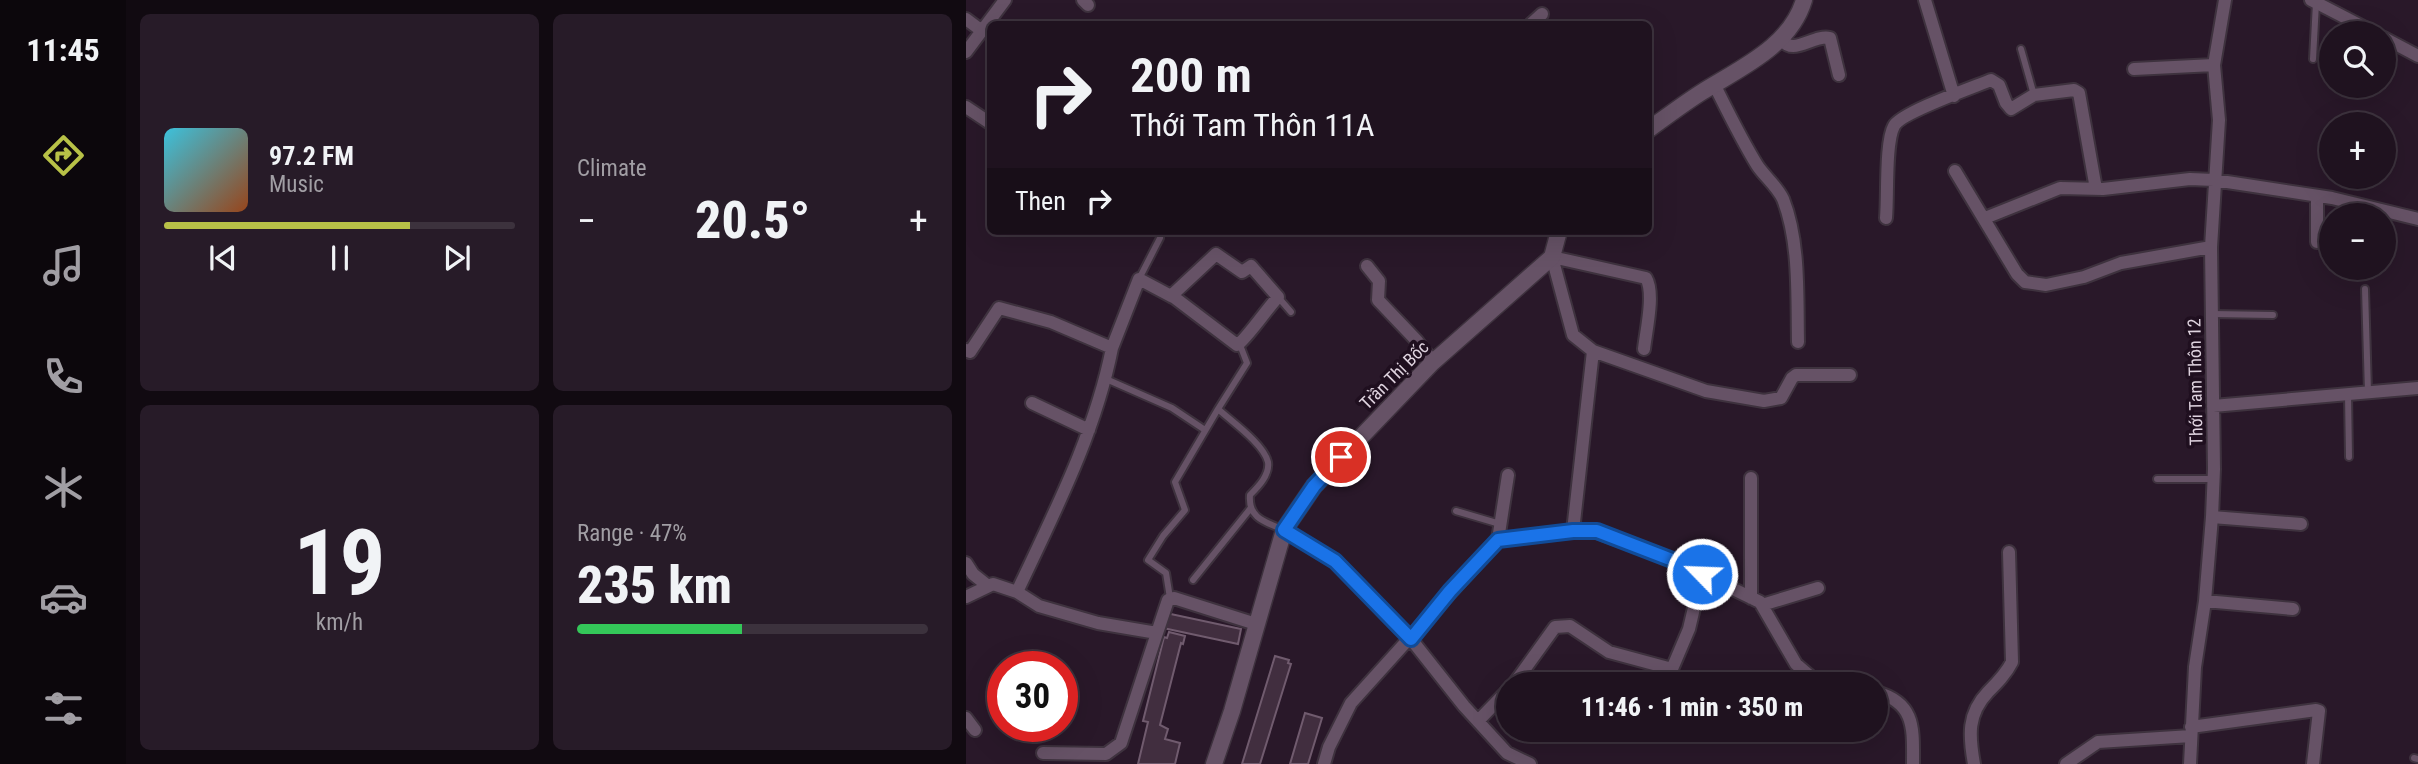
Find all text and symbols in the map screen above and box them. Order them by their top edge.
map controls [2319,21,2396,280]
button: search [2319,21,2396,98]
text: 11:45 [26,31,100,69]
text: 200 m [1130,47,1252,104]
icon: right [1015,49,1106,140]
text: Thới Tam Thôn 11A [1130,106,1374,144]
button: + [2319,112,2396,189]
icon: directions [39,131,88,180]
text: 97.2 FM [269,141,354,171]
text: Climate [577,155,647,182]
text: Music [269,171,324,198]
icon: right [1080,182,1118,220]
text: Then [1015,186,1066,216]
text: 20.5° [695,190,810,251]
text: − [577,199,596,243]
text: + [909,199,928,243]
button: − [2319,203,2396,280]
icon: previous [204,239,242,277]
icon: pause [321,239,359,277]
icon: next [438,239,476,277]
icon: music [39,241,88,290]
street label: Thới Tam Thôn 12 [2183,318,2207,446]
street label: Trần Thị Bốc [1355,336,1433,414]
icon: phone [39,352,88,401]
pin [1311,427,1371,487]
icon: arrive [1322,438,1360,476]
icon: climate [39,463,88,512]
text: 19 [294,510,385,616]
text: Range · 47% [577,520,687,547]
position arrow [1665,537,1739,611]
text: 235 km [577,555,732,616]
icon: car [39,573,88,622]
text: km/h [316,609,363,636]
speed limit sign: 30 [987,651,1078,742]
icon: filters [39,684,88,733]
text: 11:46 · 1 min · 350 m [1581,692,1803,722]

